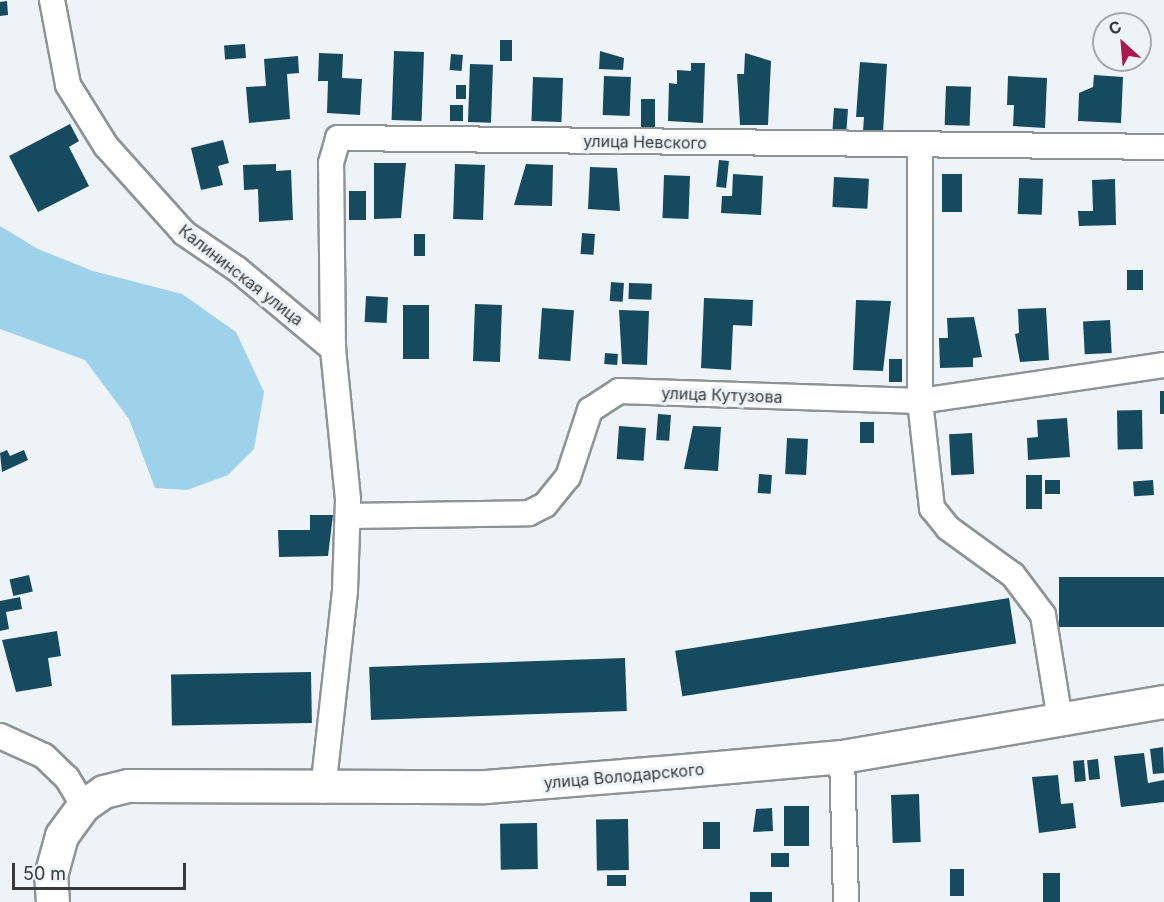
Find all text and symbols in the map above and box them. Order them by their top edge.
north arrow [1092,12,1152,72]
text: С [1105,16,1125,39]
street label: улица Невского [583,131,707,153]
street label: Калининская улица [175,221,307,329]
street label: улица Кутузова [661,383,783,407]
street label: улица Володарского [543,759,705,793]
scale bar [15,851,189,889]
text: 50 m [23,863,66,884]

